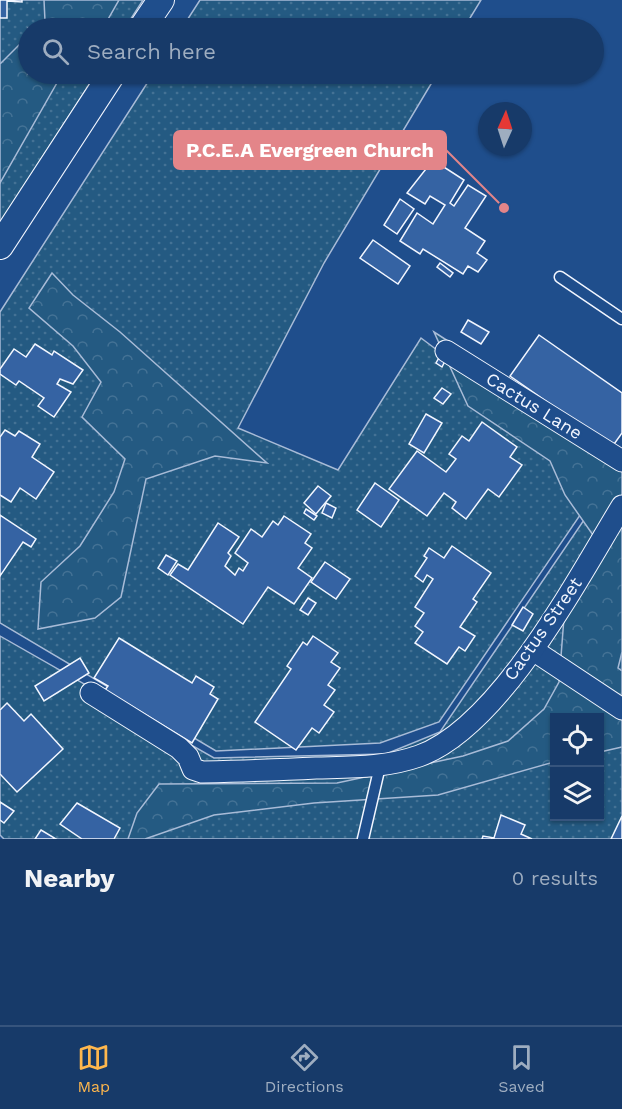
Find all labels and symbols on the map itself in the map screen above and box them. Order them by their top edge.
north arrow [478,102,532,156]
callout: P.C.E.A Evergreen Church [174,131,446,169]
text: P.C.E.A Evergreen Church [186,138,434,162]
street label: Cactus Lane [482,368,586,443]
street label: Cactus Street [499,573,586,684]

